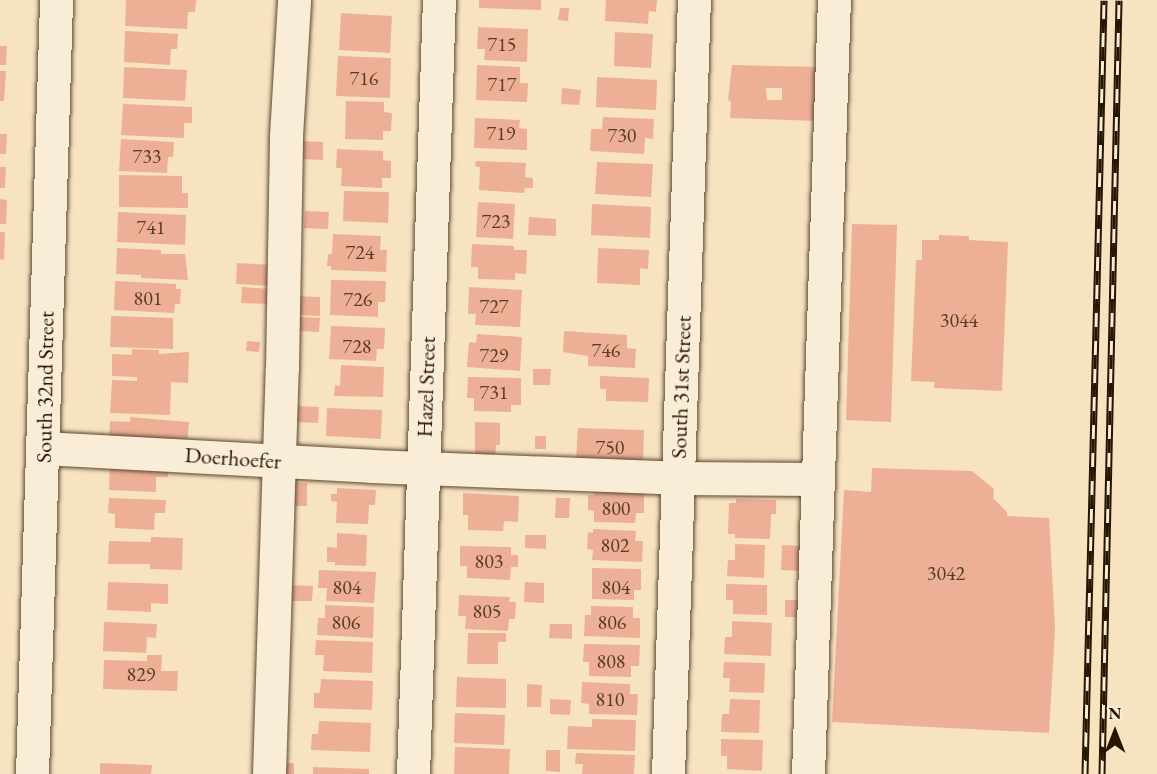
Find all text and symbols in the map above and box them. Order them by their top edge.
house number: 715 [488,32,516,56]
house number: 716 [350,66,378,90]
house number: 717 [488,72,516,96]
house number: 719 [487,121,515,145]
house number: 730 [608,123,636,147]
house number: 733 [133,144,161,168]
house number: 723 [482,209,510,233]
house number: 741 [137,215,165,239]
house number: 724 [346,240,374,264]
house number: 801 [134,286,162,310]
house number: 726 [344,287,372,311]
house number: 727 [480,294,508,318]
house number: 3044 [940,308,978,332]
street label: South 32nd Street [30,311,60,463]
street label: South 31st Street [665,315,697,459]
house number: 728 [343,334,371,358]
street label: Hazel Street [411,336,441,438]
house number: 746 [592,338,620,362]
house number: 729 [480,343,508,367]
house number: 731 [480,380,508,404]
house number: 750 [596,435,624,459]
street label: Doerhoefer [184,441,282,475]
house number: 800 [602,496,630,520]
house number: 802 [601,533,629,557]
house number: 803 [475,549,503,573]
house number: 3042 [927,561,965,585]
house number: 804 [333,575,361,599]
house number: 804 [602,575,630,599]
house number: 805 [473,599,501,623]
house number: 806 [332,610,360,634]
house number: 806 [598,610,626,634]
house number: 808 [597,649,625,673]
house number: 829 [127,662,155,686]
house number: 810 [596,687,624,711]
north arrow [1085,702,1145,762]
text: N [1109,703,1121,724]

